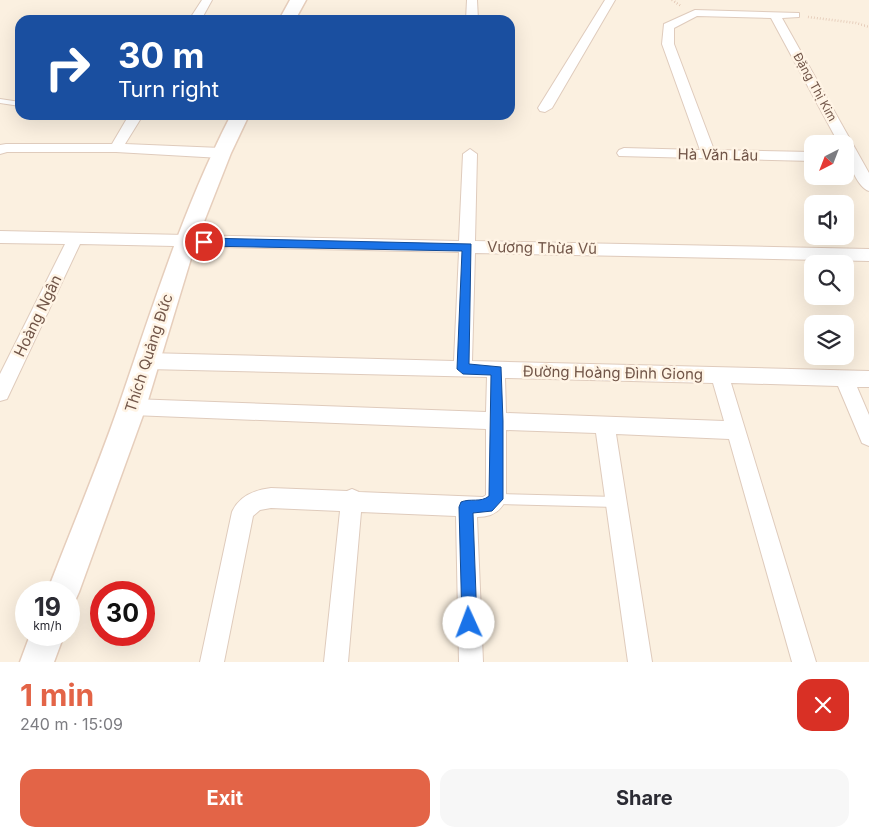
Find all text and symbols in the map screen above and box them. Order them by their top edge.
text: 30 m [118,34,204,76]
icon: right [35,35,100,100]
street label: Đặng Thị Kim [790,50,840,124]
text: Turn right [118,76,219,102]
north arrow [804,135,854,185]
map controls [804,135,854,365]
street label: Hà Văn Lâu [678,144,758,165]
button: sound [804,195,854,245]
pin [183,221,225,263]
icon: arrive [190,228,218,256]
street label: Vương Thừa Vũ [487,237,597,258]
button: search [804,255,854,305]
street label: Hoàng Ngân [10,272,66,360]
street label: Thích Quảng Đức [120,291,177,415]
button: layers [804,315,854,365]
street label: Đường Hoàng Đình Giong [523,361,703,384]
speed limit sign: 30 [90,581,155,646]
text: 19 [34,592,61,622]
position arrow [442,596,494,648]
text: km/h [33,618,62,633]
text: 1 min [20,677,94,713]
button: close [797,679,849,731]
text: 240 m · 15:09 [20,714,123,734]
button: Exit [20,769,430,827]
button: Share [440,769,849,827]

